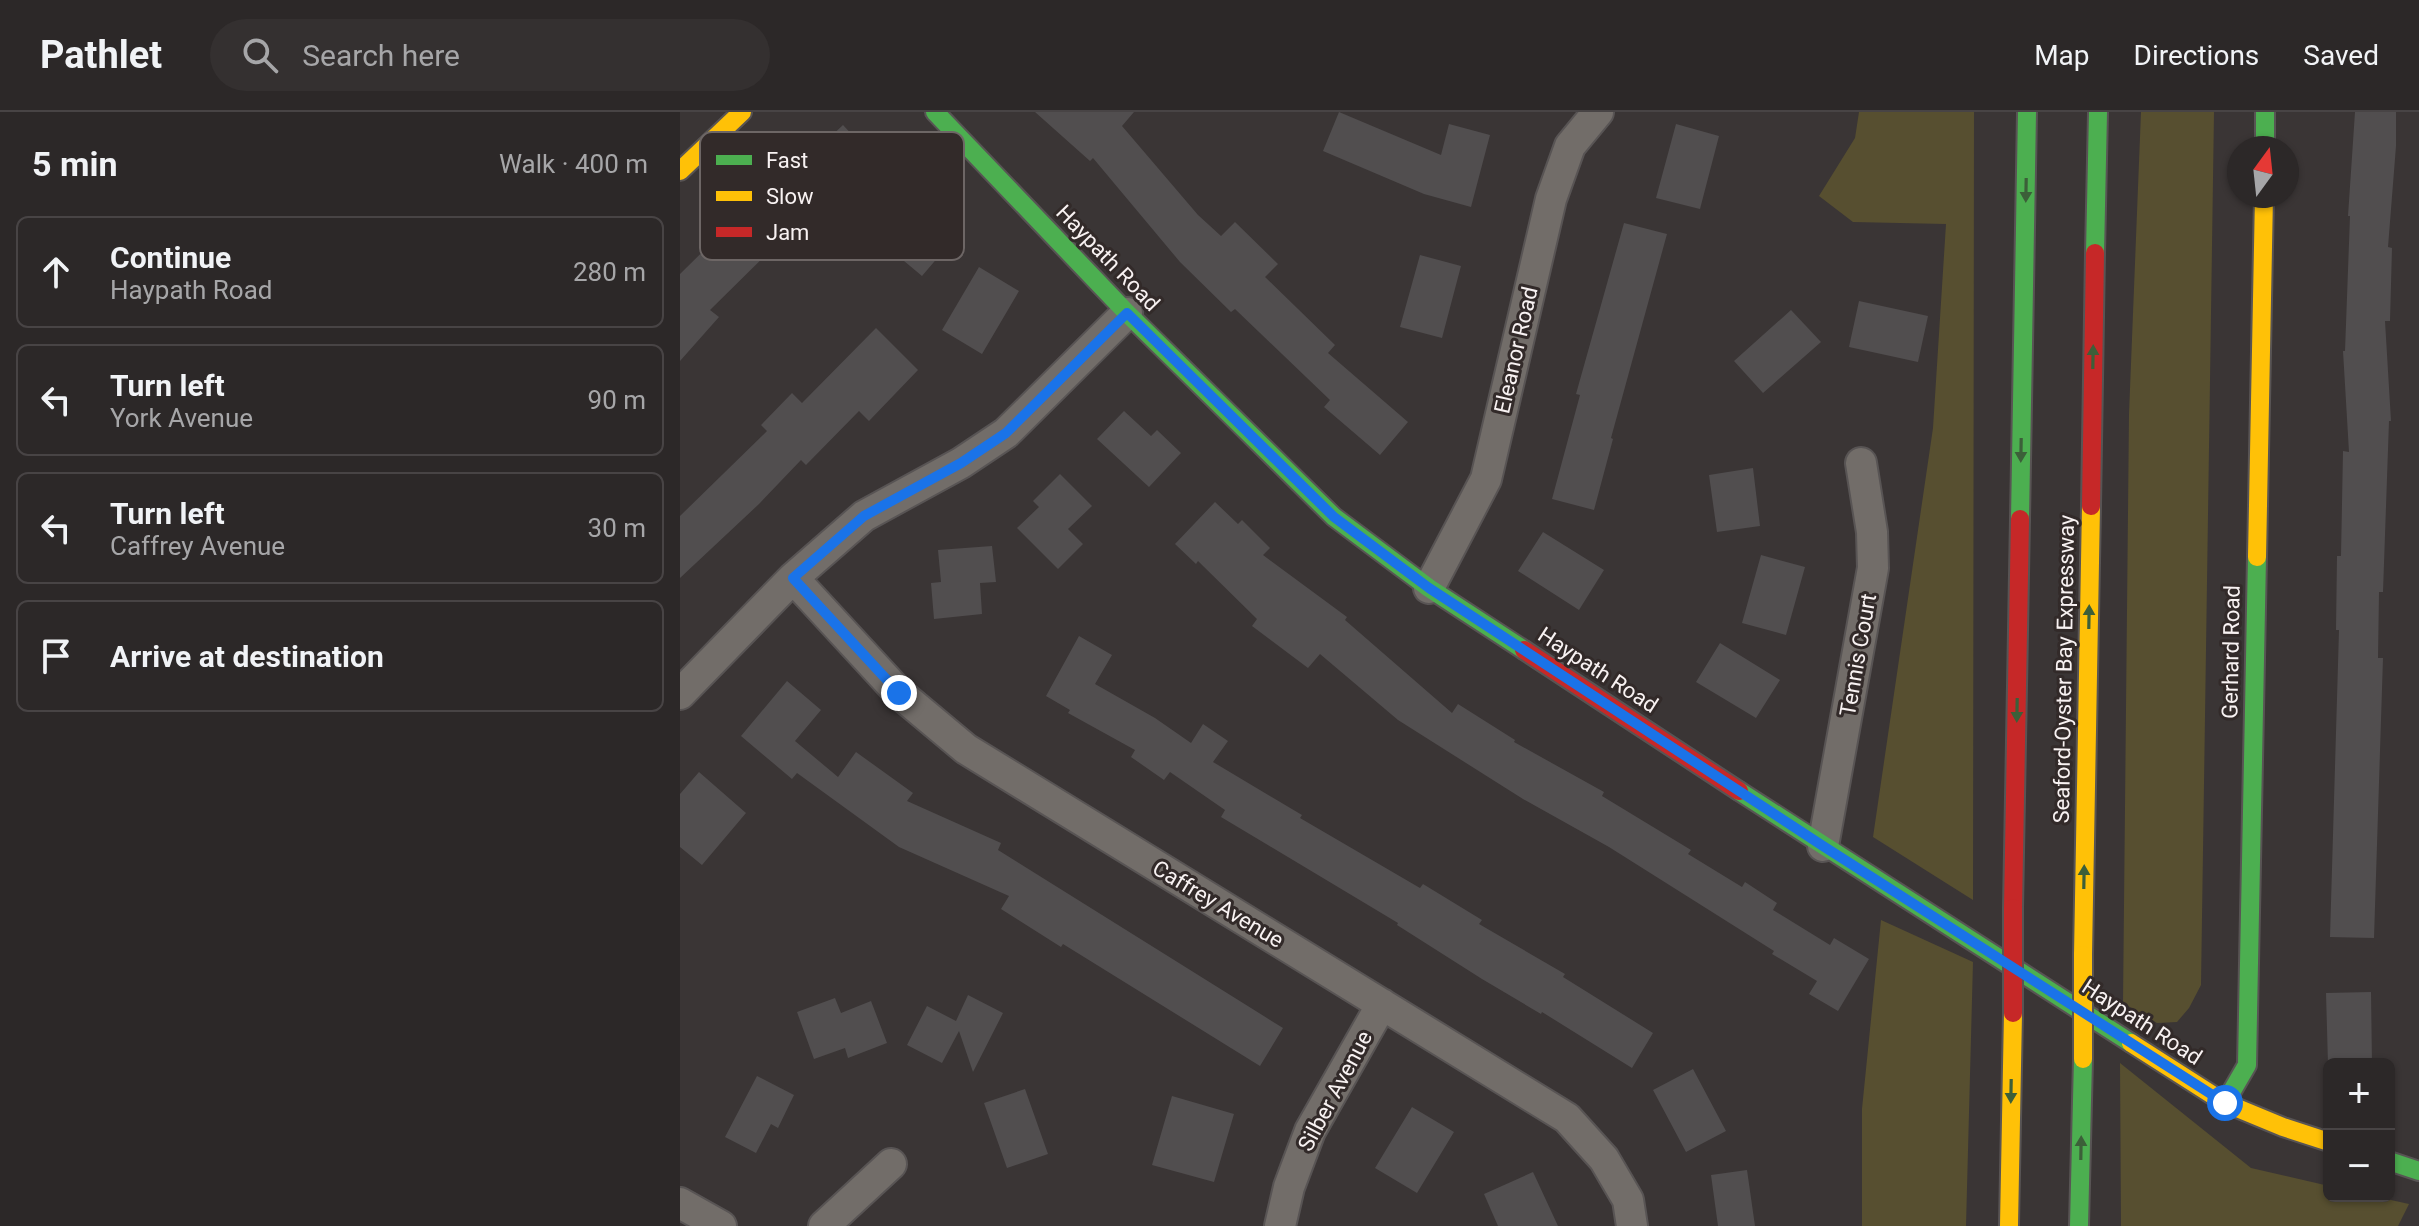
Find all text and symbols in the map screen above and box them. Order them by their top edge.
search box [210,19,770,91]
text: Pathlet [40,33,162,77]
icon: search [238,33,282,77]
text: Search here [302,38,460,73]
text: Map [2034,39,2090,72]
text: Directions [2134,39,2259,72]
text: Saved [2303,39,2379,72]
legend [700,132,964,260]
north arrow [2227,136,2299,208]
text: 5 min [32,144,117,184]
text: Fast [766,148,808,173]
text: Walk · 400 m [499,149,648,179]
one-way arrow [2020,178,2032,203]
text: Slow [766,184,814,209]
street label: Haypath Road [1051,200,1165,316]
text: Jam [766,220,809,245]
text: Continue [110,240,231,275]
icon: ahead [34,250,78,294]
text: 280 m [573,257,646,287]
text: Haypath Road [110,275,272,305]
street label: Eleanor Road [1489,284,1543,416]
one-way arrow [2087,344,2100,369]
text: Turn left [110,368,225,403]
icon: left [34,378,78,422]
text: 90 m [588,385,646,415]
text: York Avenue [110,403,253,433]
one-way arrow [2015,438,2028,463]
text: Turn left [110,496,225,531]
icon: left [34,506,78,550]
text: 30 m [588,513,646,543]
street label: Seaford-Oyster Bay Expressway [2049,514,2079,824]
text: Caffrey Avenue [110,531,285,561]
street label: Gerhard Road [2217,585,2245,719]
street label: Tennis Court [1835,592,1881,718]
one-way arrow [2082,604,2095,629]
street label: Haypath Road [1534,622,1662,718]
icon: arrive [34,634,78,678]
text: Arrive at destination [110,639,384,674]
route end [881,675,917,711]
one-way arrow [2011,698,2023,723]
street label: Caffrey Avenue [1148,855,1288,953]
one-way arrow [2078,864,2090,889]
street label: Haypath Road [2078,974,2206,1070]
street label: Silber Avenue [1293,1027,1377,1155]
map controls [2323,1058,2395,1202]
button: + [2323,1058,2395,1130]
one-way arrow [2005,1079,2018,1104]
route start [2207,1085,2243,1121]
button: − [2323,1130,2395,1202]
one-way arrow [2075,1135,2087,1160]

